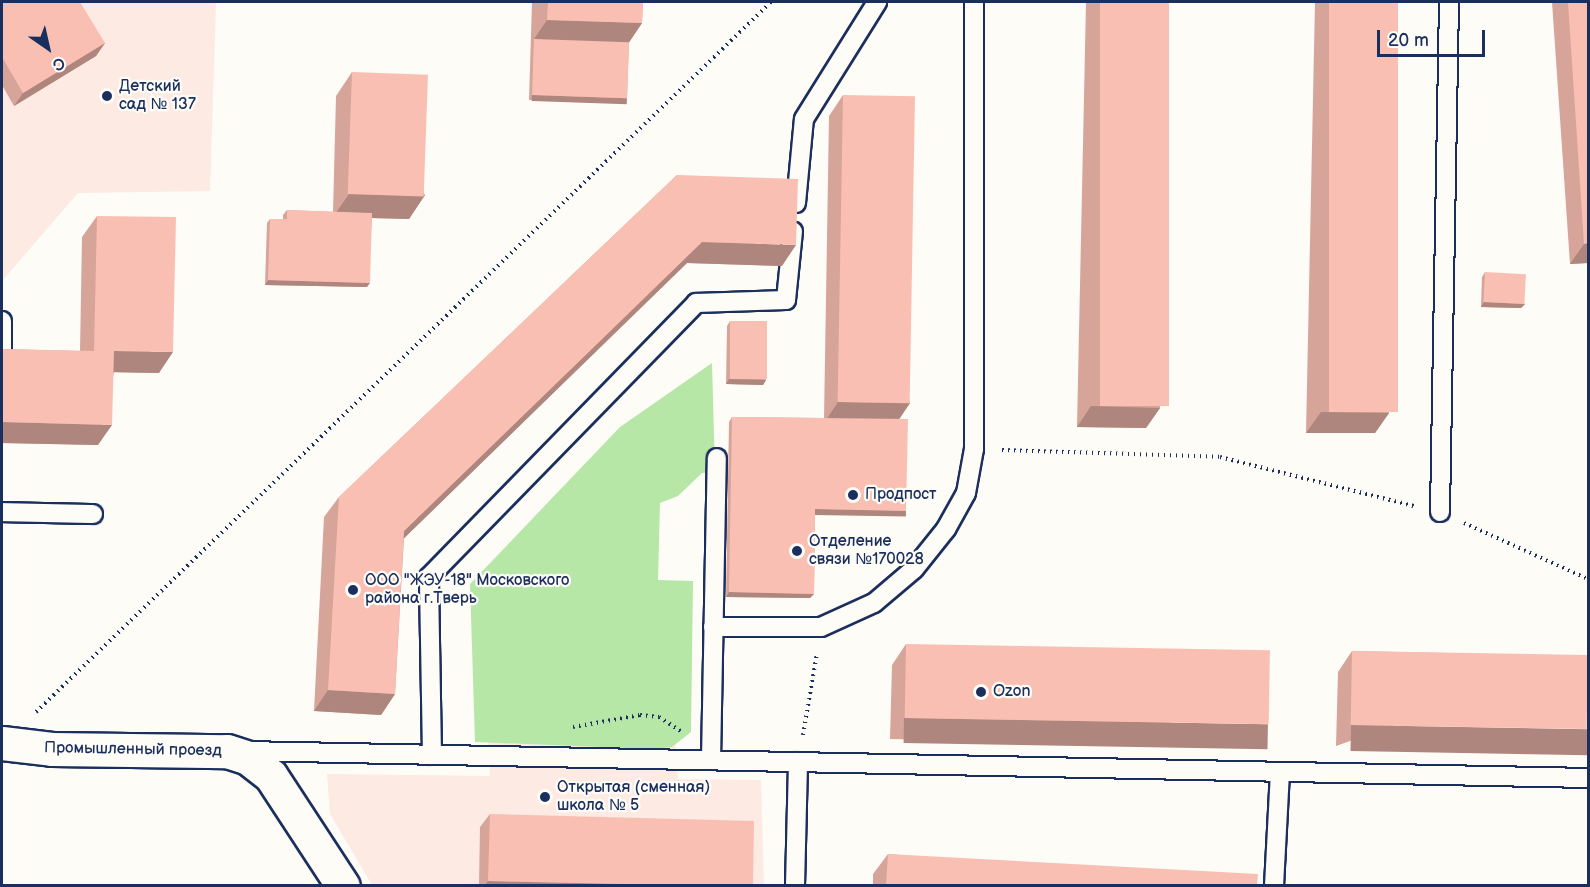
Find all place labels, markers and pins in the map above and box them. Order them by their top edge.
place label: Детский сад № 137 [119,77,196,115]
marker: Детский сад № 137 [100,89,114,103]
place label: Продпост [865,485,937,505]
marker: Продпост [846,488,860,502]
place label: Отделение связи №170028 [809,532,924,570]
marker: Отделение связи №170028 [790,544,804,558]
place label: ООО "ЖЭУ-18" Московского района г.Тверь [365,571,569,609]
marker: ООО "ЖЭУ-18" Московского района г.Тверь [346,583,360,597]
place label: Ozon [993,682,1031,702]
marker: Ozon [974,685,988,699]
place label: Открытая (сменная) школа № 5 [557,778,710,816]
marker: Открытая (сменная) школа № 5 [538,790,552,804]

